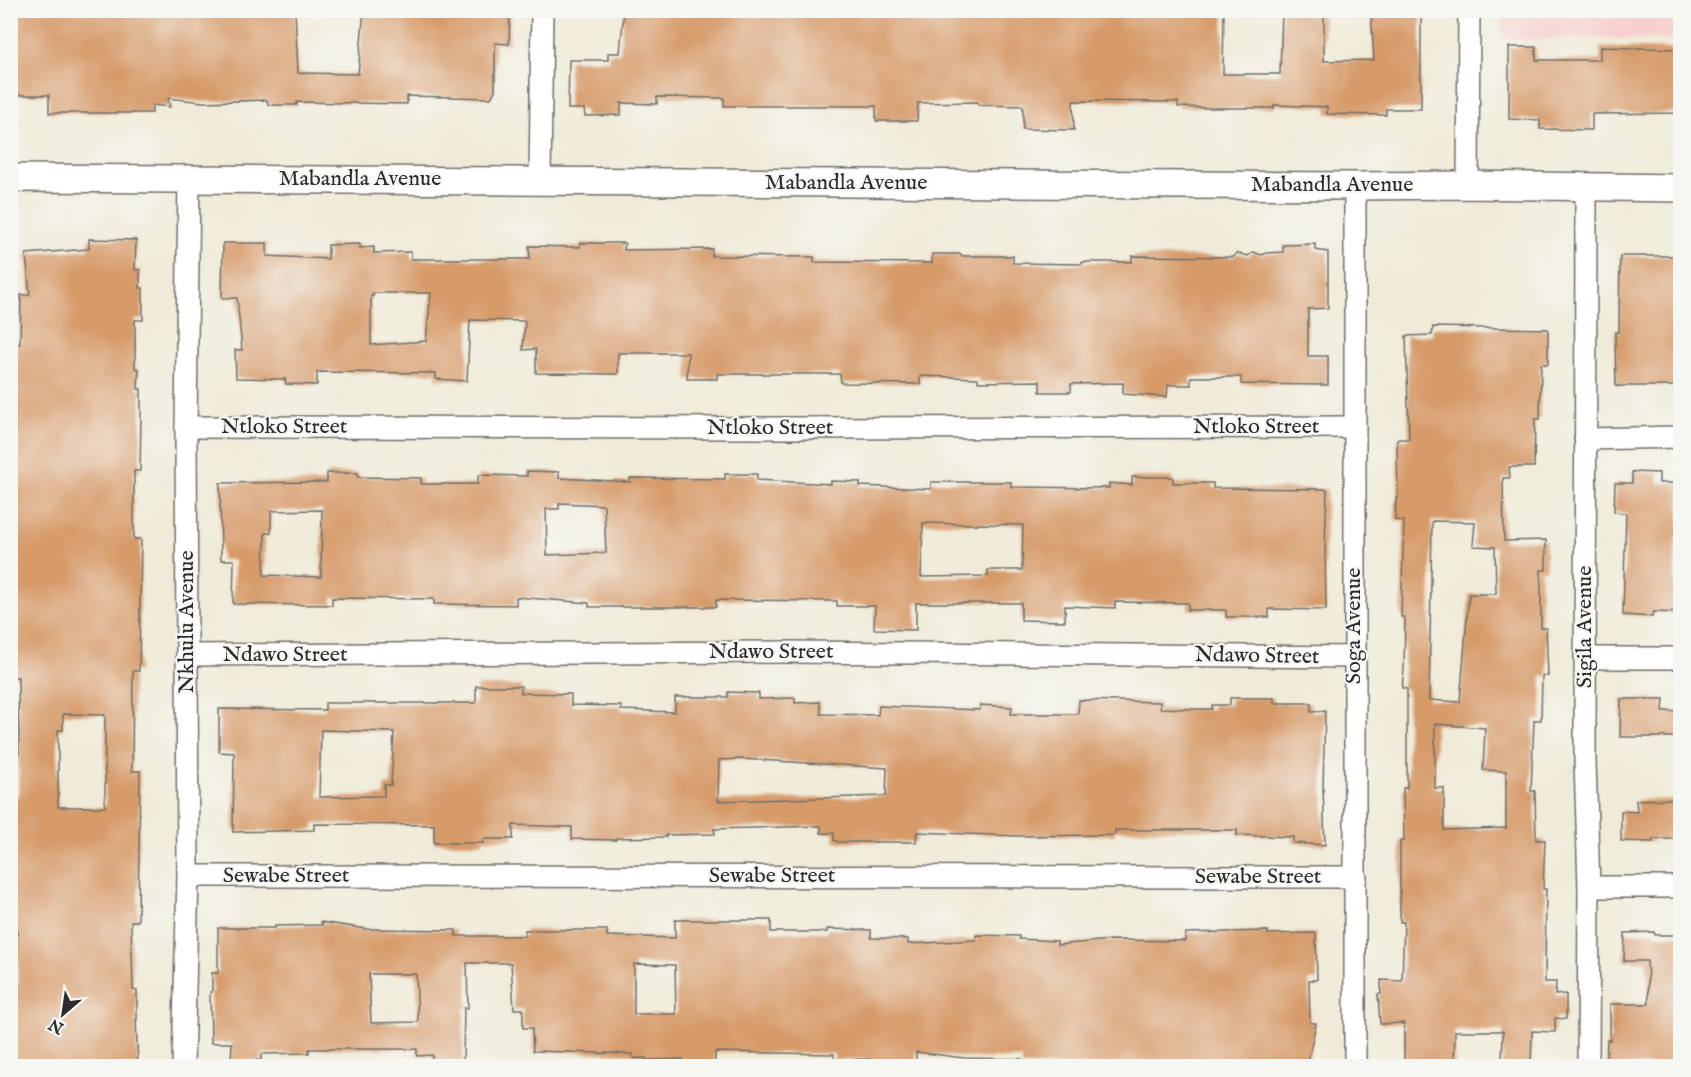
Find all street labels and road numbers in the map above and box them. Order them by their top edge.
street label: Mabandla Avenue [279,165,441,193]
street label: Mabandla Avenue [765,169,927,197]
street label: Mabandla Avenue [1251,171,1413,199]
street label: Ntloko Street [221,413,348,441]
street label: Ntloko Street [1193,413,1320,441]
street label: Ntloko Street [707,414,834,442]
street label: Nkhulu Avenue [173,550,201,694]
street label: Sigila Avenue [1571,566,1599,688]
street label: Soga Avenue [1340,568,1368,684]
street label: Ndawo Street [709,638,834,666]
street label: Ndawo Street [223,641,348,669]
street label: Ndawo Street [1194,641,1320,671]
street label: Sewabe Street [223,862,350,890]
street label: Sewabe Street [709,862,836,890]
street label: Sewabe Street [1195,863,1322,891]

